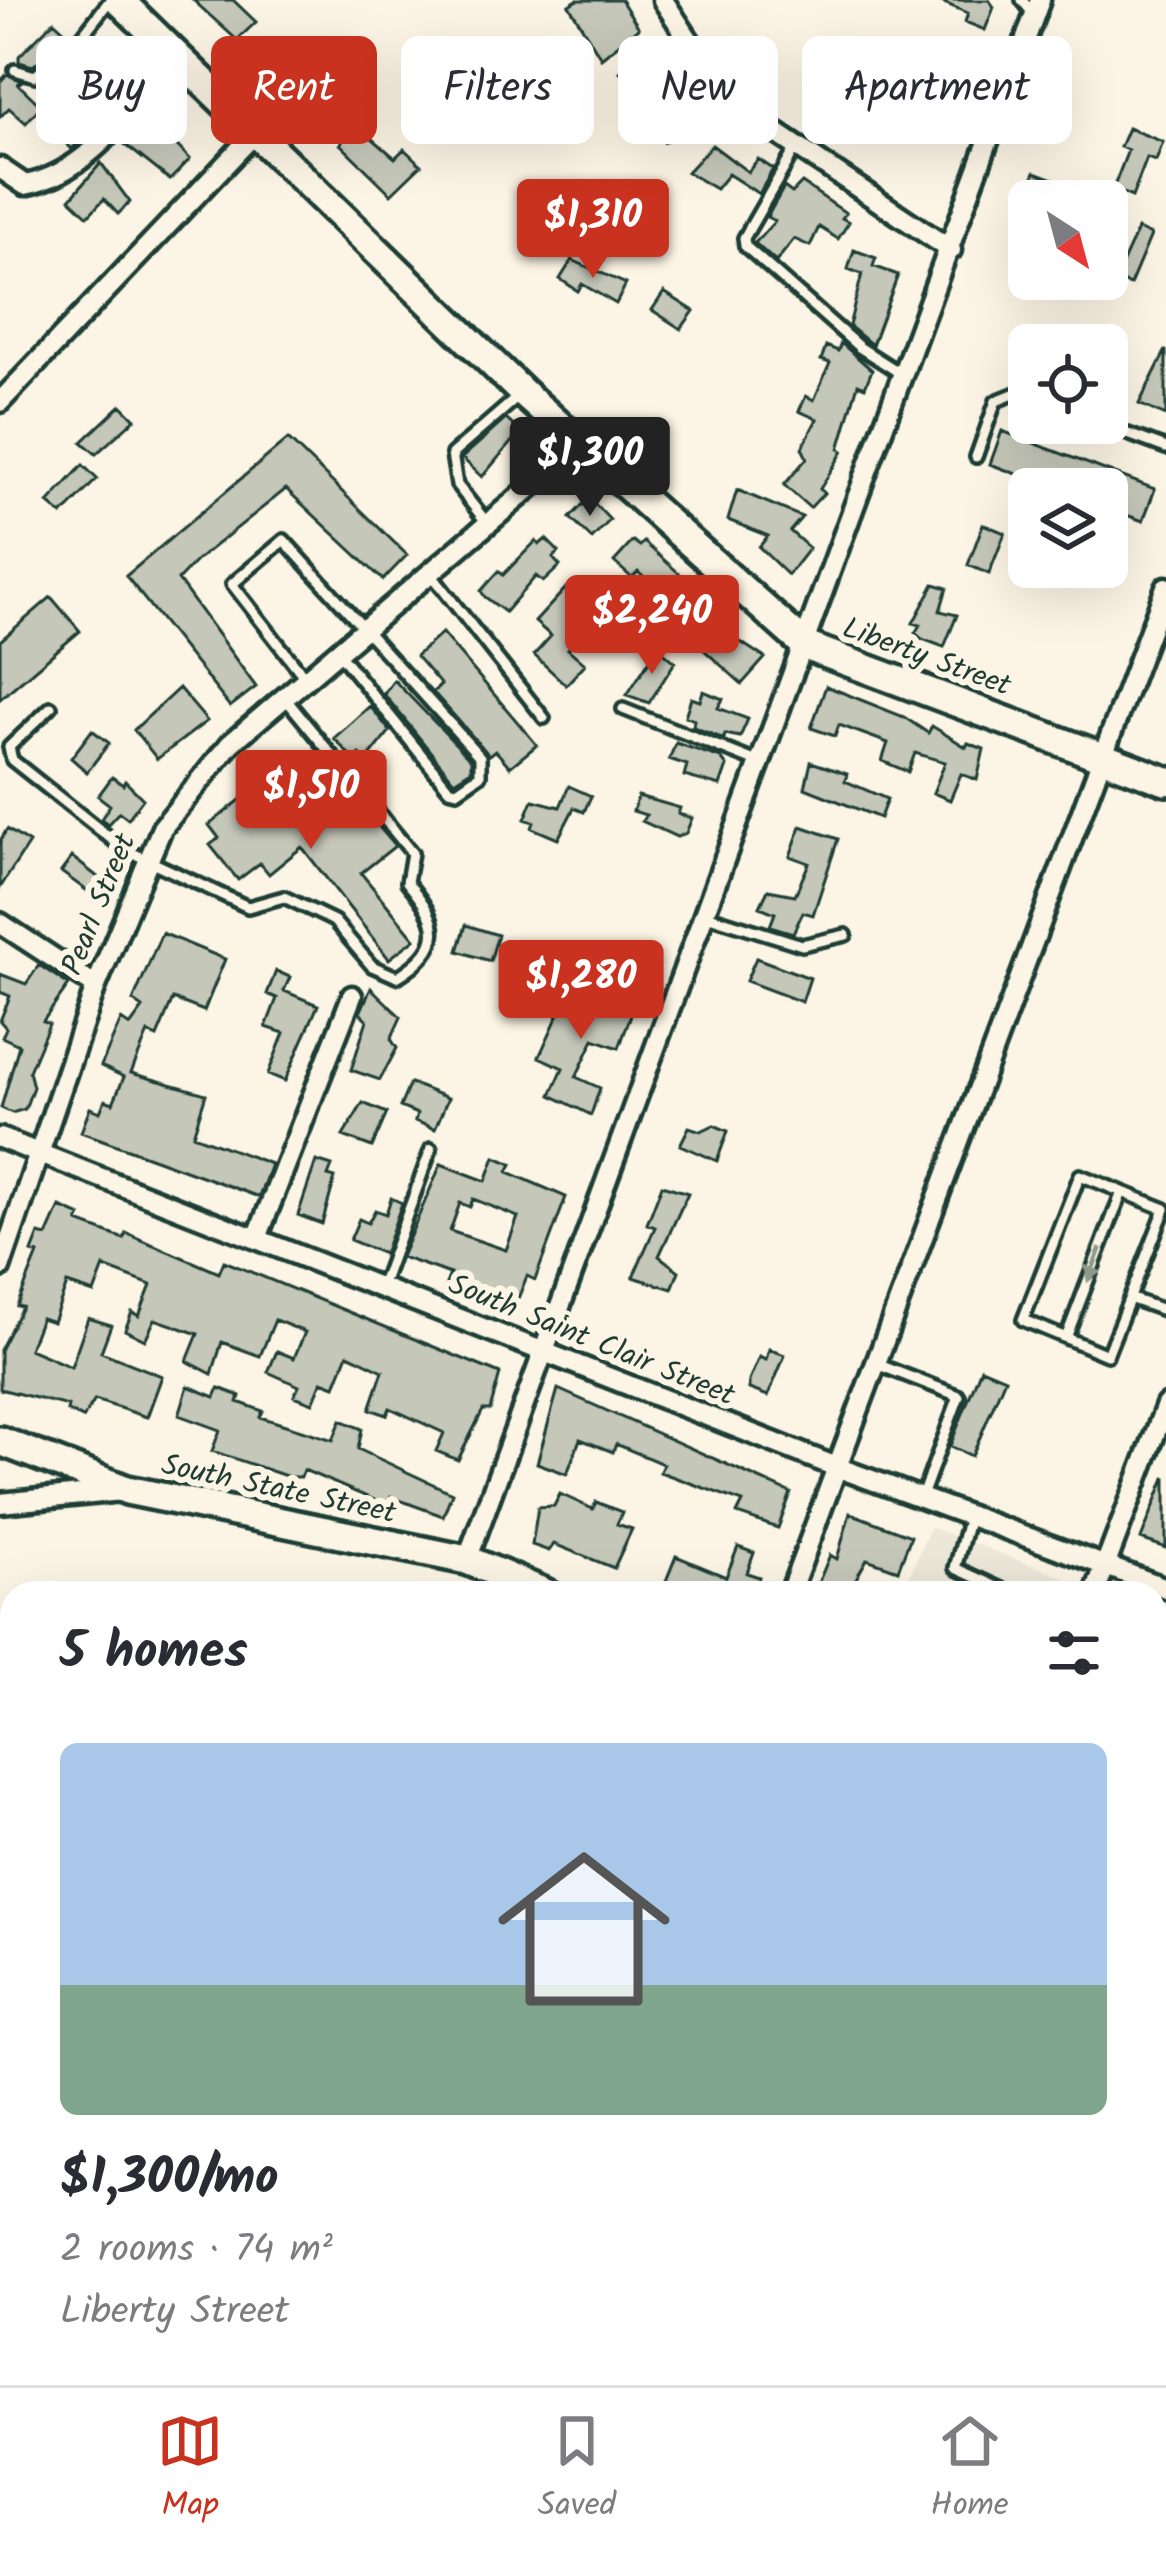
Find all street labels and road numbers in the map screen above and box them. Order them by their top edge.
street label: Liberty Street [835,605,1018,711]
street label: Pearl Street [50,826,150,983]
street label: South Saint Clair Street [441,1261,742,1420]
street label: South State Street [157,1442,401,1538]

